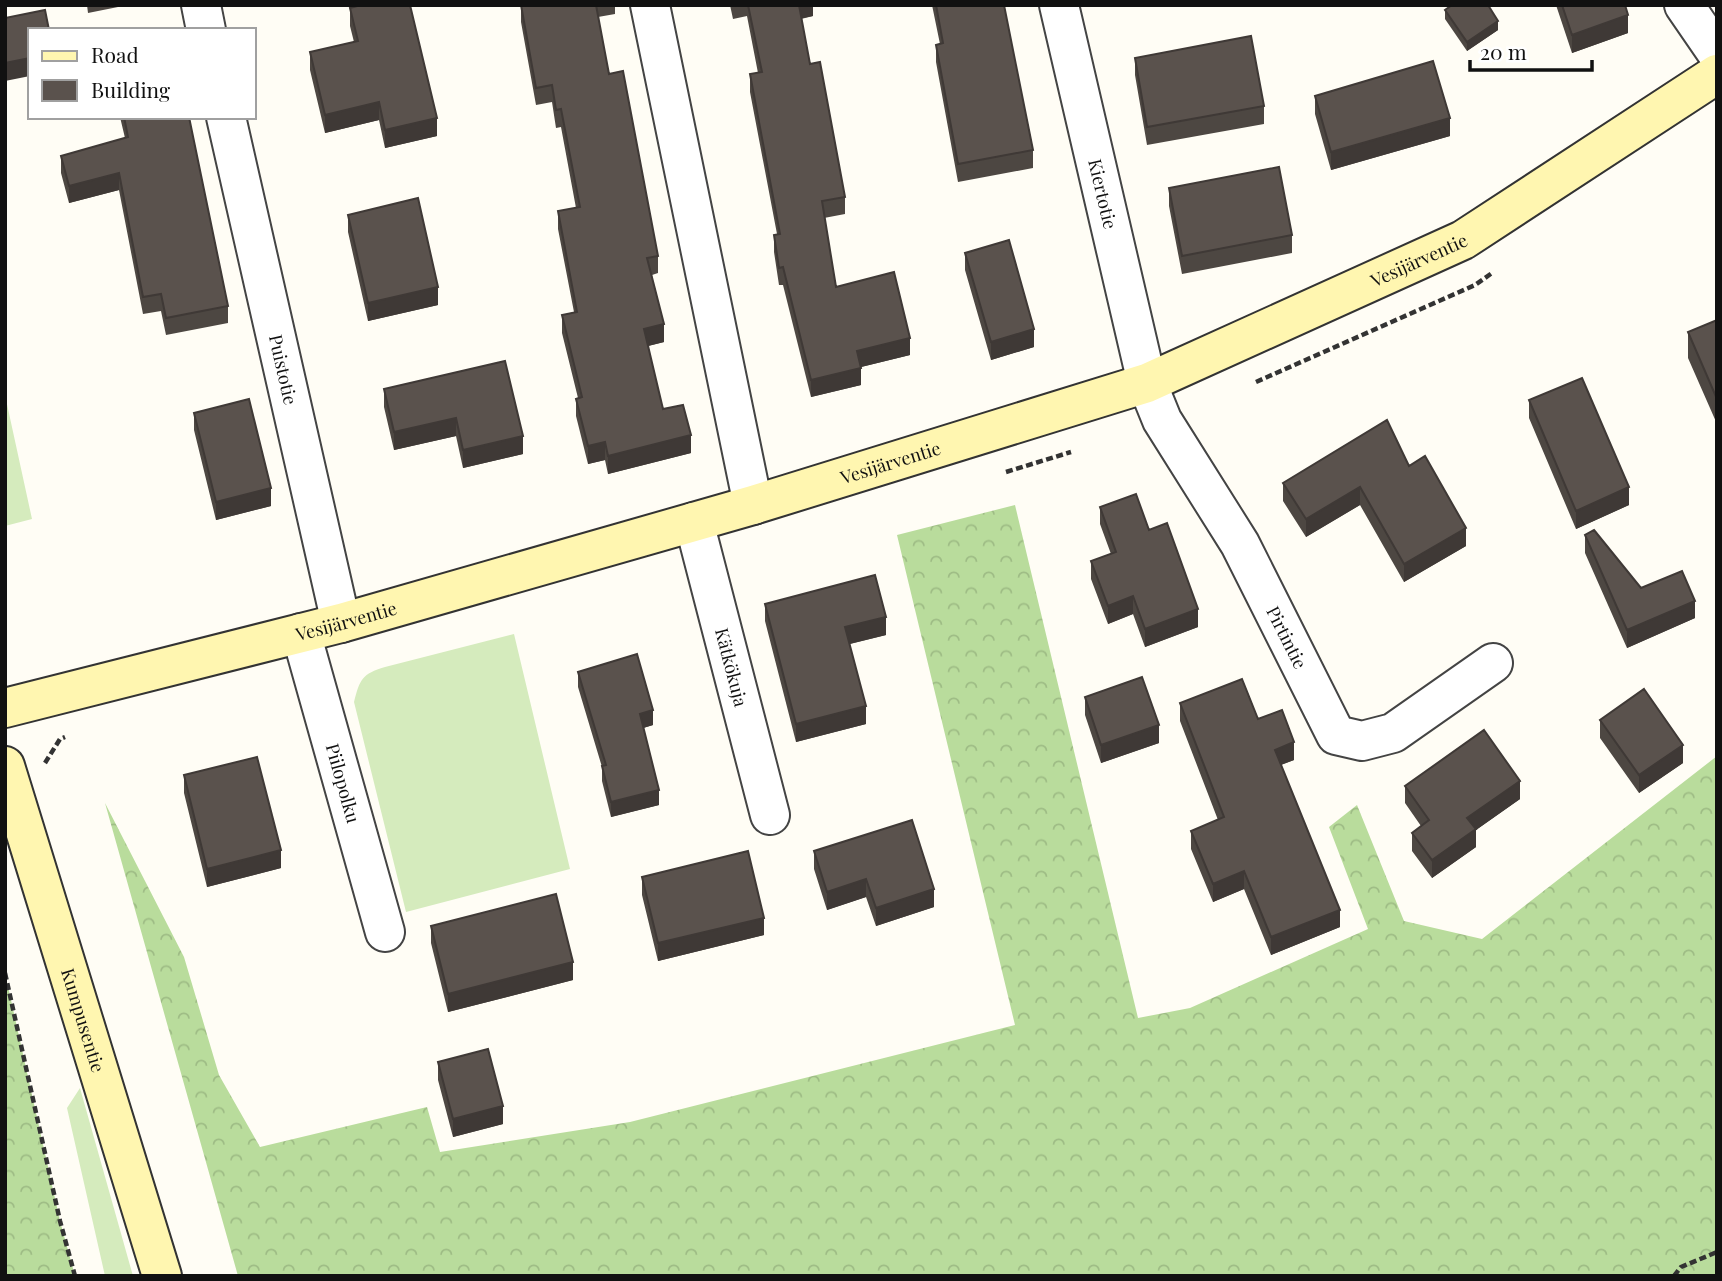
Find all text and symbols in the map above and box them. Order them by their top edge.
legend [28,28,256,119]
scale bar [1470,28,1592,72]
text: 20 m [1480,37,1527,65]
text: Road [91,40,139,68]
text: Building [91,75,170,103]
street label: Kiertotie [1083,157,1123,231]
street label: Vesijärventie [1366,228,1471,293]
street label: Puistotie [264,332,303,407]
street label: Vesijärventie [836,436,944,490]
street label: Vesijärventie [292,596,399,646]
street label: Pirtintie [1261,602,1313,673]
street label: Kätkökuja [710,625,753,709]
street label: Piilopolku [321,741,366,826]
street label: Kumpusentie [56,965,111,1075]

